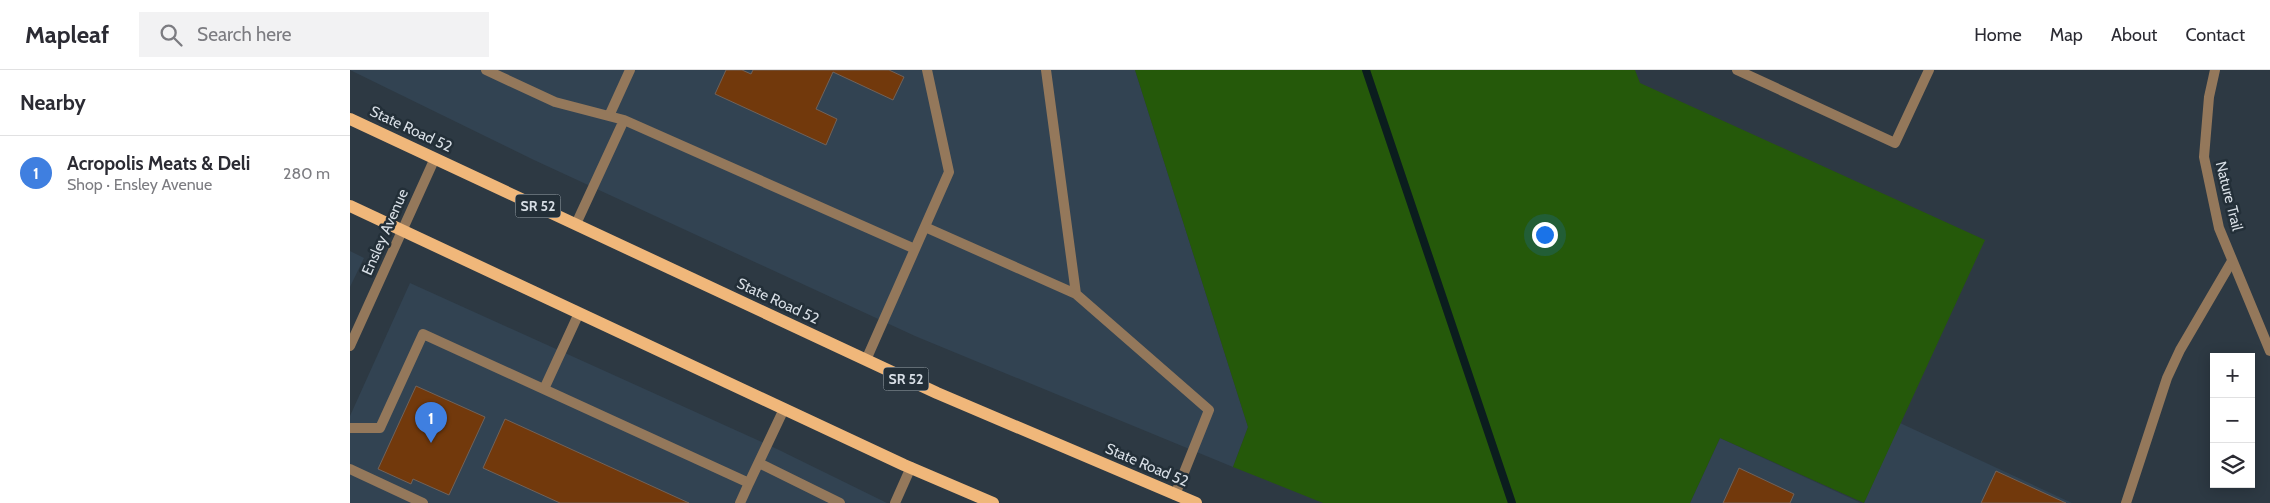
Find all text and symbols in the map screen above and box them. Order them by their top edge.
search box [139,12,489,57]
text: Mapleaf [25,20,109,49]
icon: search [157,21,185,49]
text: Search here [197,23,291,46]
text: Home [1974,24,2022,46]
text: Map [2050,24,2083,46]
text: About [2111,24,2157,46]
text: Contact [2185,24,2245,46]
text: Nearby [20,90,86,115]
street label: State Road 52 [367,102,455,156]
text: Acropolis Meats & Deli [67,152,250,175]
street label: Nature Trail [2212,159,2246,233]
text: 1 [33,164,39,183]
text: 280 m [283,164,330,183]
text: Shop · Ensley Avenue [67,175,212,194]
street label: Ensley Avenue [358,186,412,278]
road number: SR 52 [516,194,560,218]
your location [1532,222,1558,248]
street label: State Road 52 [734,274,822,328]
map controls [2210,353,2255,488]
button: + [2210,353,2255,398]
road number: SR 52 [884,368,928,390]
button: − [2210,398,2255,443]
pin: 1 [415,402,447,443]
street label: State Road 52 [1103,439,1191,491]
button: layers [2210,443,2255,488]

